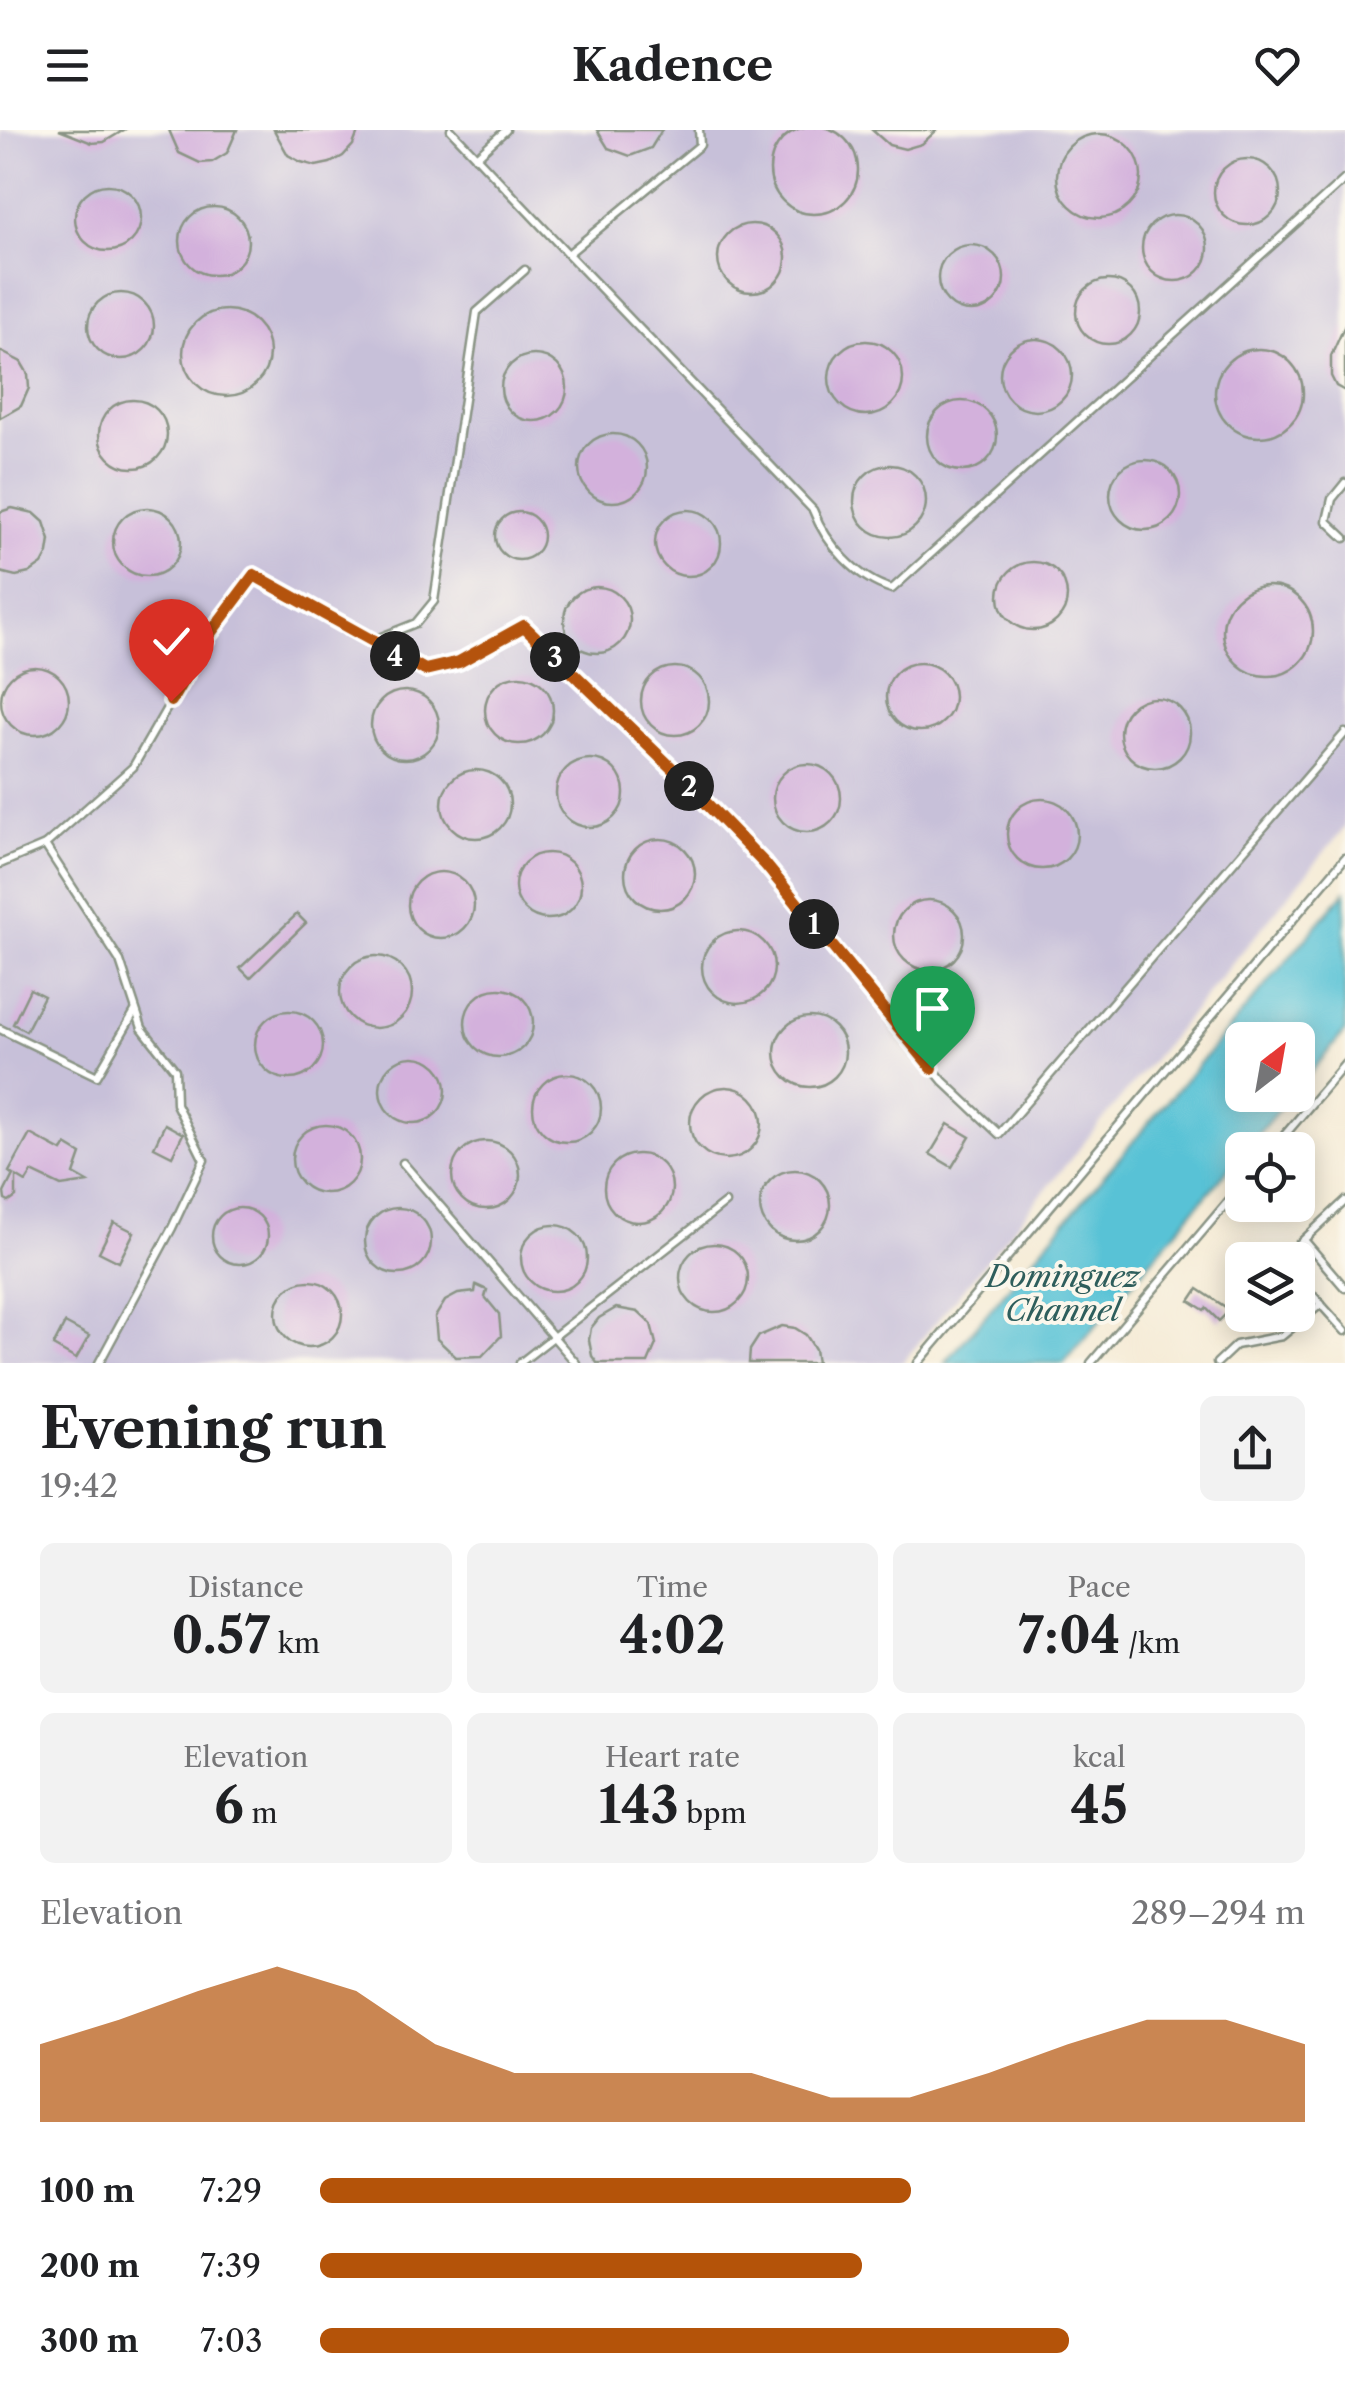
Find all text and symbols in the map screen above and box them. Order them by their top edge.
text: Kadence [572,37,773,93]
icon: menu [40,38,95,93]
icon: heart [1250,38,1305,93]
pin [129,599,214,702]
icon: check [144,614,199,669]
pin: 4 [370,631,420,681]
pin: 3 [530,632,580,682]
text: 4 [387,639,403,673]
text: 3 [547,640,563,674]
pin: 2 [664,761,714,811]
text: 2 [681,769,697,803]
pin: 1 [789,899,839,949]
text: 1 [808,907,820,941]
pin [890,966,975,1069]
icon: arrive [905,981,960,1036]
north arrow [1225,1022,1315,1112]
map controls [1225,1022,1315,1332]
button: locate [1225,1132,1315,1222]
button: layers [1225,1242,1315,1332]
water label: Dominguez Channel [984,1258,1142,1329]
text: Evening run [40,1395,387,1462]
button: share [1200,1396,1305,1501]
text: 19:42 [40,1466,118,1505]
text: Distance [188,1570,304,1604]
text: Time [637,1570,708,1604]
text: Pace [1068,1570,1131,1604]
text: 0.57 [172,1604,270,1666]
text: 4:02 [620,1604,725,1666]
text: 7:04 [1018,1604,1120,1666]
text: km [270,1626,320,1660]
text: /km [1120,1626,1180,1660]
text: Elevation [183,1740,308,1774]
text: Heart rate [605,1740,740,1774]
text: kcal [1073,1740,1126,1774]
text: 6 [214,1774,244,1836]
text: 143 [598,1774,679,1836]
text: 45 [1071,1774,1128,1836]
text: m [244,1796,278,1830]
text: bpm [679,1796,747,1830]
text: Elevation [40,1893,183,1932]
text: 289–294 m [1131,1893,1305,1932]
text: 100 m [40,2171,135,2210]
text: 7:29 [200,2171,262,2210]
text: 200 m [40,2246,140,2285]
text: 7:39 [200,2246,261,2285]
text: 300 m [40,2321,139,2360]
text: 7:03 [200,2321,263,2360]

